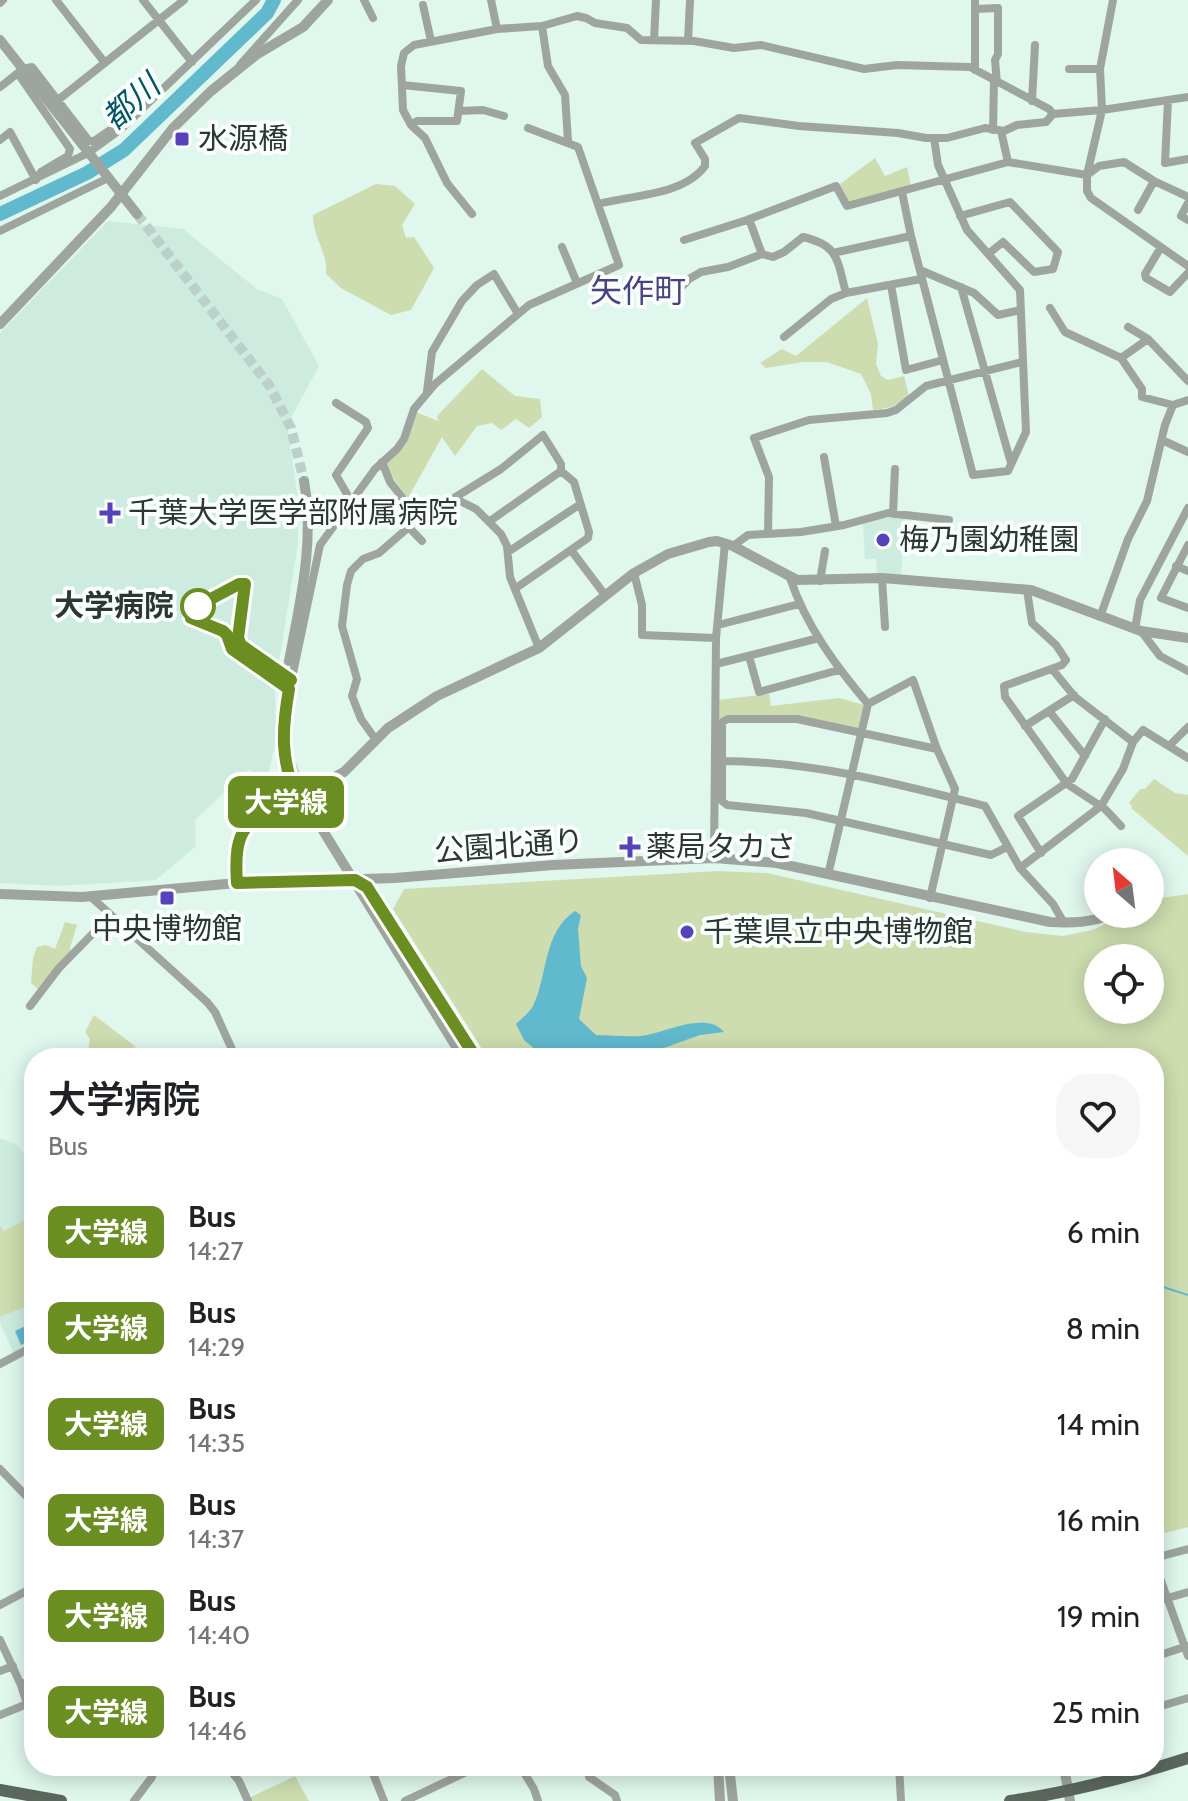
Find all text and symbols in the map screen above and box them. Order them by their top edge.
water label: 都川 [94,64,170,138]
place label: 水源橋 [198,120,288,157]
marker: 水源橋 [173,130,191,148]
district label: 矢作町 [590,271,686,310]
place label: 千葉大学医学部附属病院 [128,494,458,531]
marker: 千葉大学医学部附属病院 [99,502,121,524]
place label: 梅乃園幼稚園 [899,521,1079,558]
marker: 梅乃園幼稚園 [874,531,892,549]
place label: 大学病院 [54,587,174,624]
marker: 大学病院 [181,589,215,623]
line badge: 大学線 [240,776,332,828]
text: 大学線 [244,785,328,819]
street label: 公園北通り [433,822,585,869]
place label: 薬局タカさ [646,828,796,865]
marker: 薬局タカさ [621,838,639,856]
north arrow [1084,848,1164,928]
map controls [1084,848,1164,1024]
marker: 中央博物館 [158,889,176,907]
place label: 中央博物館 [92,910,242,947]
place label: 千葉県立中央博物館 [703,913,973,950]
marker: 千葉県立中央博物館 [678,923,696,941]
button: locate [1084,944,1164,1024]
button: heart [1056,1074,1140,1158]
text: 大学病院 [48,1076,200,1123]
text: Bus [48,1130,88,1162]
text: Bus [188,1198,236,1235]
text: 6 min [1067,1214,1140,1251]
text: 大学線 [64,1215,148,1249]
text: 14:27 [188,1235,244,1267]
text: Bus [188,1294,236,1331]
text: 8 min [1066,1310,1140,1347]
text: 大学線 [64,1311,148,1345]
text: 14:29 [188,1331,245,1363]
text: Bus [188,1390,236,1427]
text: 14 min [1057,1406,1140,1443]
text: 大学線 [64,1407,148,1441]
text: 14:35 [188,1427,245,1459]
text: Bus [188,1486,236,1523]
text: 16 min [1057,1502,1140,1539]
text: 大学線 [64,1503,148,1537]
text: 14:37 [188,1523,244,1555]
text: Bus [188,1582,236,1619]
text: 19 min [1057,1598,1140,1635]
text: 大学線 [64,1599,148,1633]
text: 14:40 [188,1619,250,1651]
text: Bus [188,1678,236,1715]
text: 25 min [1052,1694,1140,1731]
text: 大学線 [64,1695,148,1729]
text: 14:46 [188,1715,247,1747]

